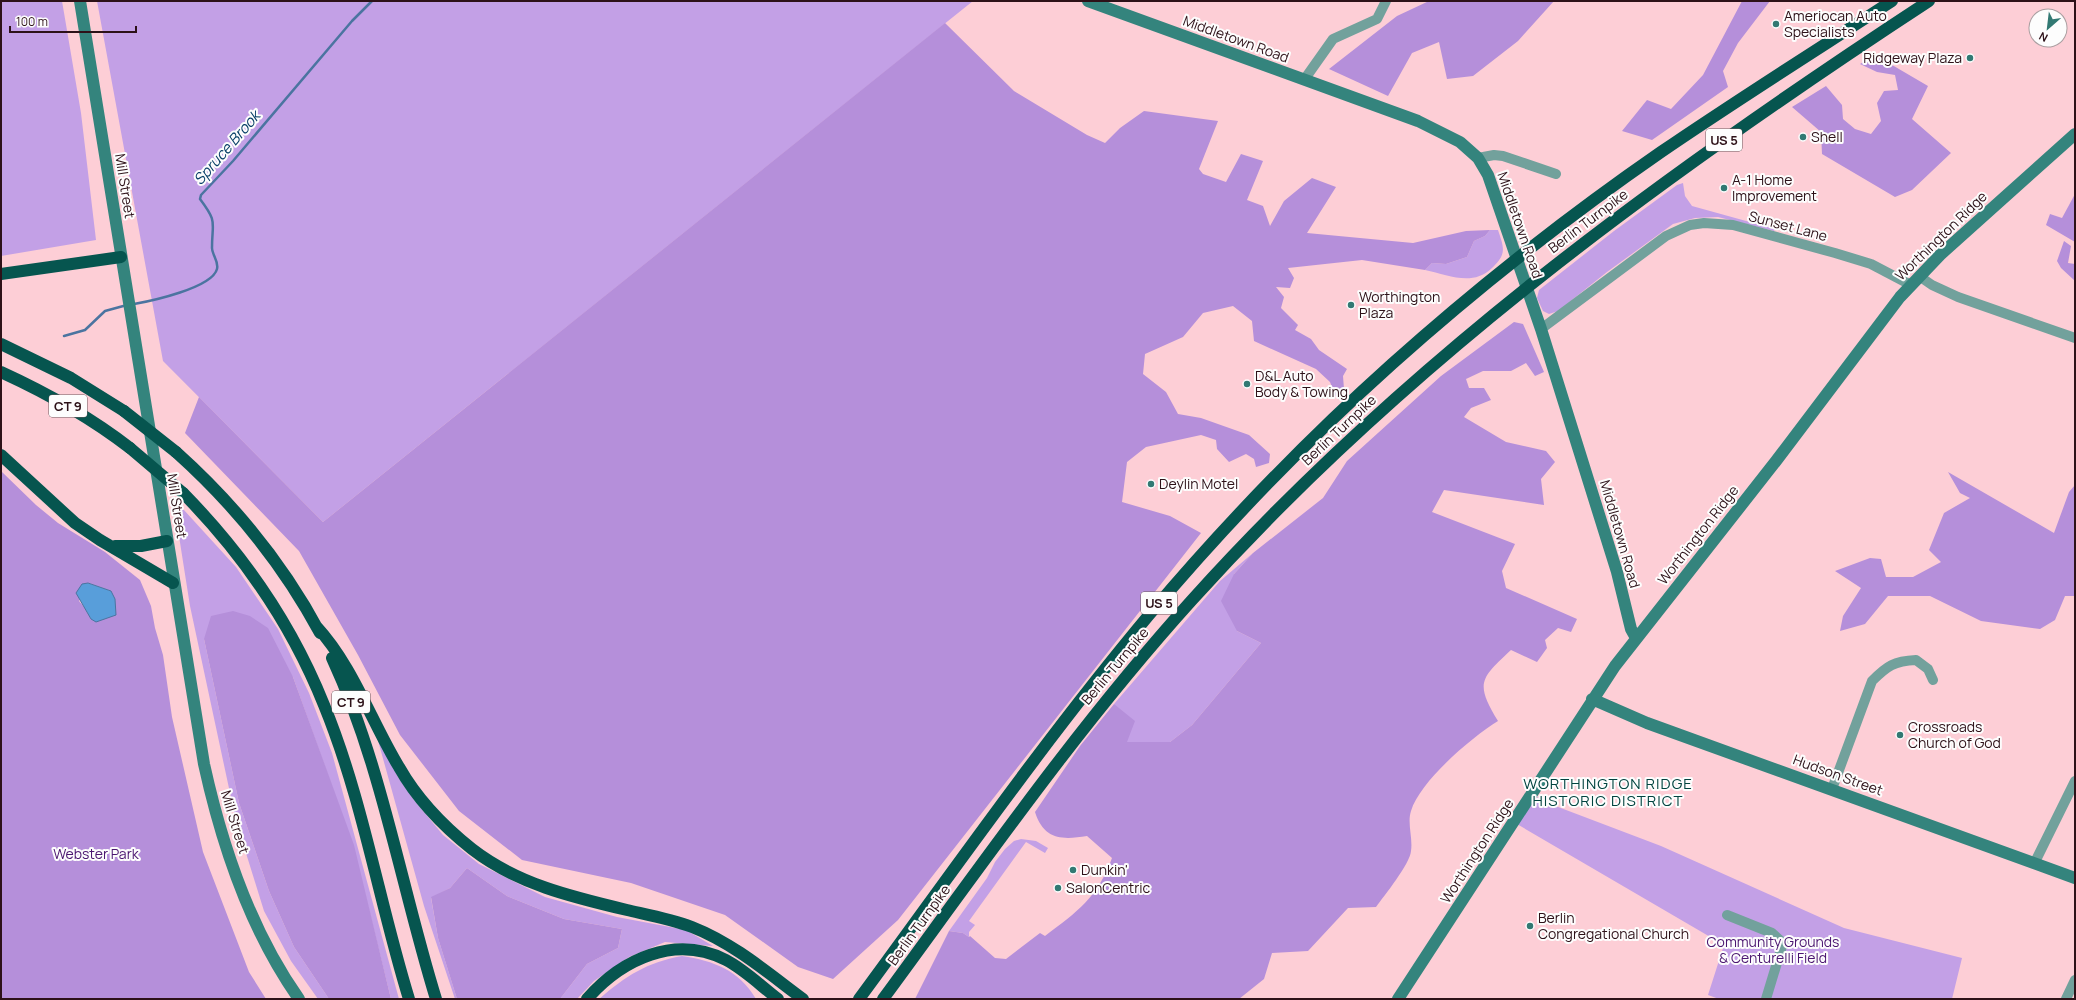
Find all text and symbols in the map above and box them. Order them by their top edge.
place label: Ameriocan Auto Specialists [1784,6,1887,41]
scale bar [10,8,136,34]
north arrow [2028,8,2068,48]
street label: Middletown Road [1181,11,1292,67]
text: 100 m [16,13,48,30]
marker: Ameriocan Auto Specialists [1771,19,1781,29]
text: N [2036,29,2050,46]
place label: Ridgeway Plaza [1863,48,1962,67]
marker: Ridgeway Plaza [1965,53,1975,63]
water label: Spruce Brook [189,104,266,189]
place label: Shell [1811,127,1843,146]
road number: US 5 [1706,129,1742,151]
marker: Shell [1798,132,1808,142]
street label: Mill Street [111,152,140,220]
street label: Middletown Road [1493,169,1548,281]
place label: A-1 Home Improvement [1732,170,1817,205]
marker: A-1 Home Improvement [1719,183,1729,193]
street label: Berlin Turnpike [1544,184,1631,257]
street label: Worthington Ridge [1891,187,1991,284]
street label: Sunset Lane [1747,206,1830,245]
place label: Worthington Plaza [1359,287,1440,322]
marker: Worthington Plaza [1346,300,1356,310]
place label: D&L Auto Body & Towing [1255,366,1348,401]
marker: D&L Auto Body & Towing [1242,379,1252,389]
street label: Berlin Turnpike [1297,390,1380,469]
road number: CT 9 [49,395,87,417]
street label: Mill Street [163,472,192,540]
place label: Deylin Motel [1159,474,1238,493]
street label: Middletown Road [1596,478,1645,590]
marker: Deylin Motel [1146,479,1156,489]
street label: Worthington Ridge [1653,481,1742,588]
road number: US 5 [1141,592,1177,614]
street label: Berlin Turnpike [1077,623,1153,708]
road number: CT 9 [332,691,370,713]
place label: Crossroads Church of God [1908,717,2001,752]
marker: Crossroads Church of God [1895,730,1905,740]
street label: Hudson Street [1791,750,1886,800]
district label: WORTHINGTON RIDGE HISTORIC DISTRICT [1523,773,1693,811]
street label: Mill Street [217,788,254,856]
street label: Worthington Ridge [1436,795,1517,907]
park label: Webster Park [53,844,140,863]
place label: Dunkin' [1081,860,1128,879]
marker: Dunkin' [1068,865,1078,875]
place label: SalonCentric [1066,878,1151,897]
street label: Berlin Turnpike [883,881,954,969]
marker: SalonCentric [1053,883,1063,893]
place label: Berlin Congregational Church [1538,908,1689,943]
marker: Berlin Congregational Church [1525,921,1535,931]
park label: Community Grounds & Centurelli Field [1707,932,1839,967]

